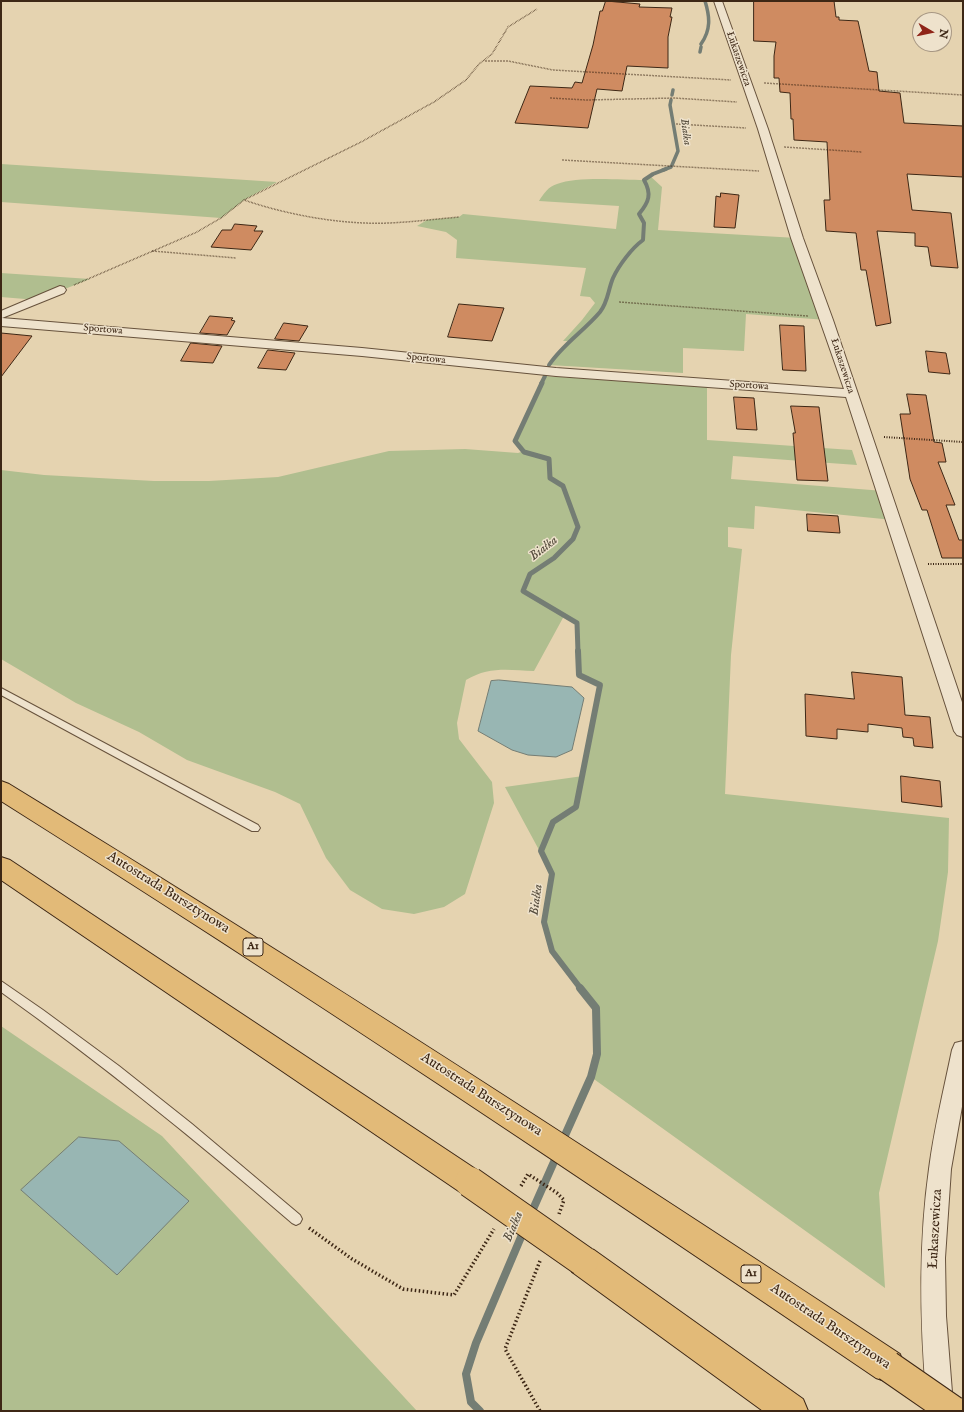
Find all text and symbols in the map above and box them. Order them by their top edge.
north arrow [912,12,952,52]
text: N [935,28,951,40]
street label: Łukaszewicza [723,30,753,88]
water label: Białka [677,118,693,146]
street label: Sportowa [83,322,123,338]
street label: Łukaszewicza [827,337,857,395]
street label: Sportowa [406,351,446,367]
street label: Sportowa [729,379,769,393]
water label: Białka [527,533,561,565]
street label: Autostrada Bursztynowa [104,848,232,938]
water label: Białka [527,883,547,917]
road number: A1 [243,938,263,956]
street label: Autostrada Bursztynowa [417,1049,545,1141]
street label: Łukaszewicza [926,1189,946,1269]
water label: Białka [501,1209,527,1245]
road number: A1 [741,1265,761,1283]
street label: Autostrada Bursztynowa [767,1281,893,1373]

